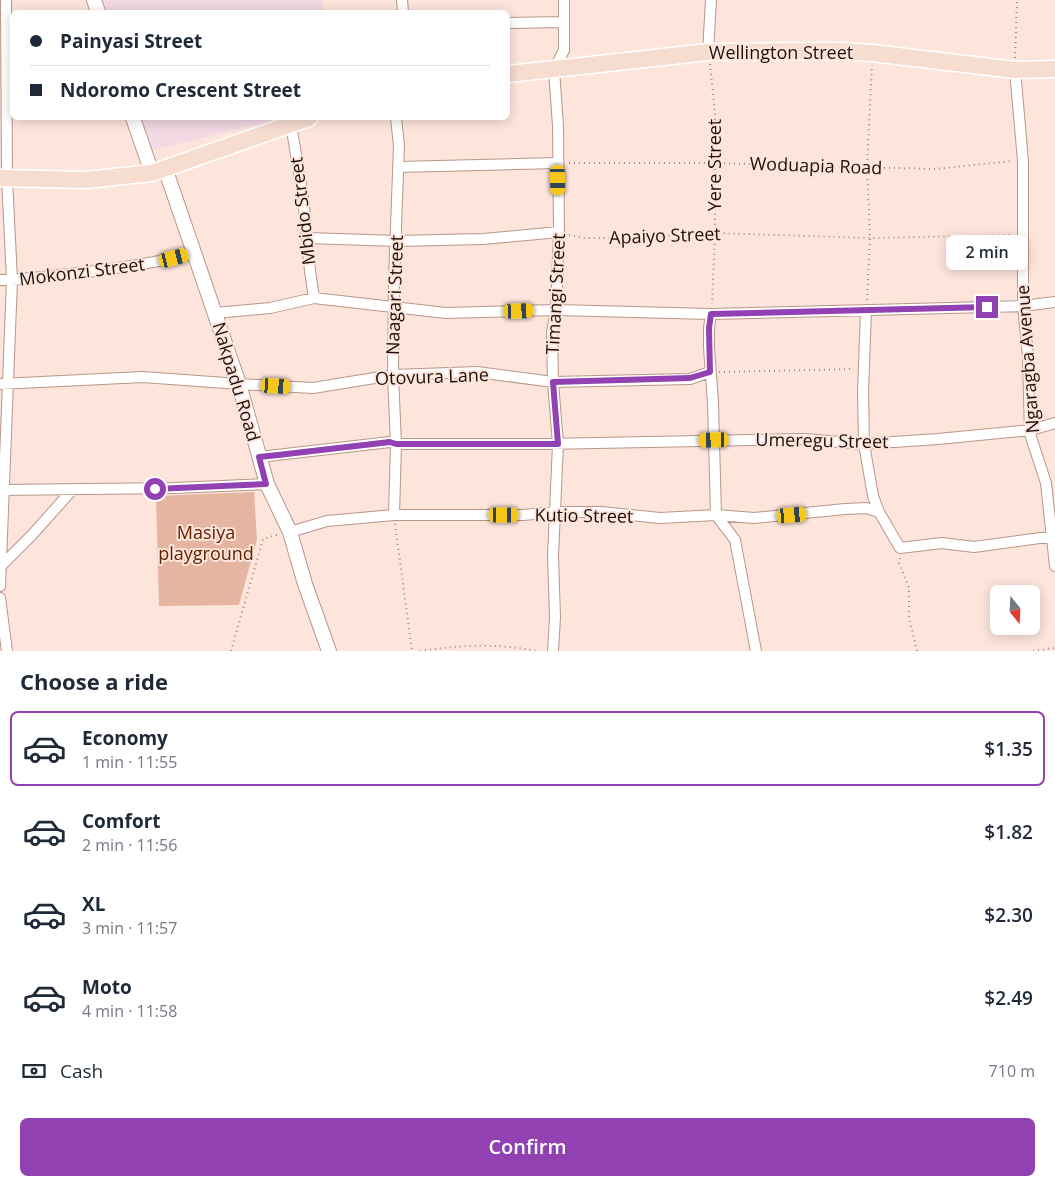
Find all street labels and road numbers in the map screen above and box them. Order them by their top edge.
street label: Wellington Street [709,40,853,64]
street label: Yere Street [702,119,726,211]
street label: Woduapia Road [749,151,883,179]
street label: Mbido Street [283,156,321,266]
street label: Apaiyo Street [609,221,721,249]
street label: Timangi Street [540,233,570,355]
street label: Naagari Street [380,234,408,355]
street label: Mokonzi Street [18,251,146,291]
street label: Ngaragba Avenue [1010,284,1044,434]
street label: Nakpadu Road [207,319,267,444]
street label: Otovura Lane [375,362,489,390]
street label: Umeregu Street [755,427,889,453]
street label: Kutio Street [534,502,634,528]

